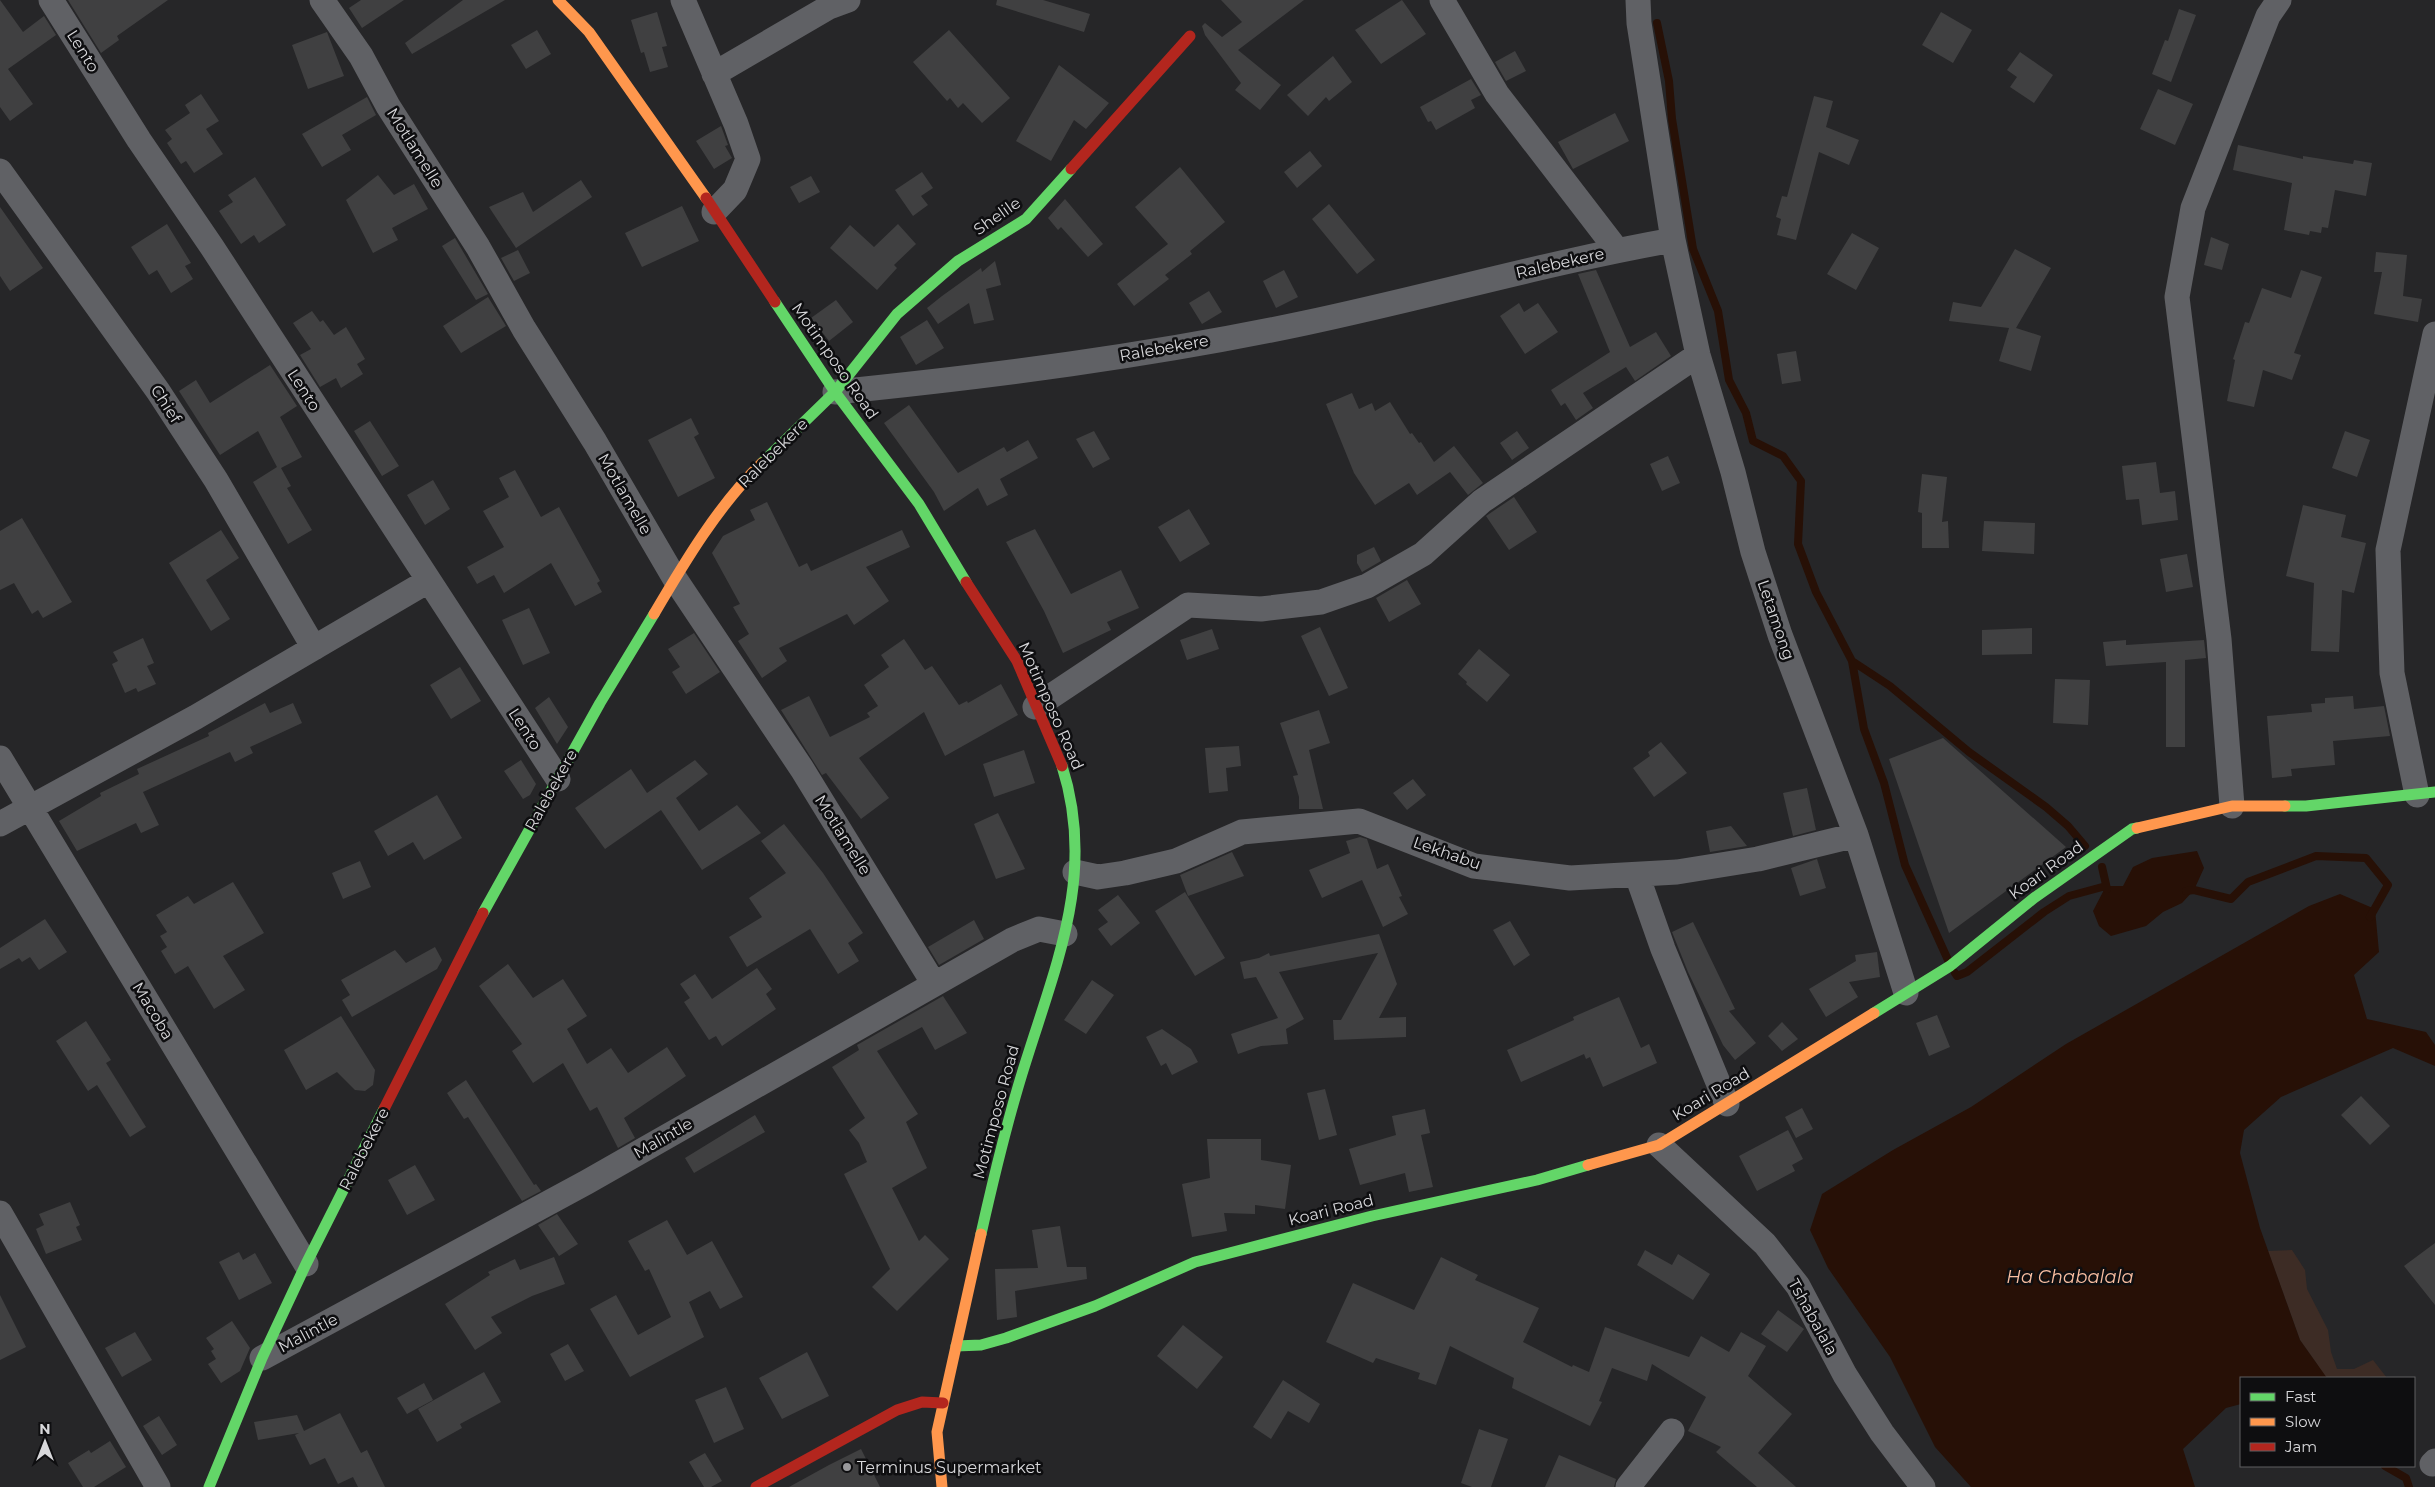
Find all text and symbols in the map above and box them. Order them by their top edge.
street label: Lento [63,26,103,76]
street label: Motlamelle [383,105,447,191]
street label: Shelile [970,193,1024,239]
street label: Ralebekere [1514,244,1606,282]
street label: Motimposo Road [788,299,882,423]
street label: Ralebekere [1118,331,1210,365]
street label: Lento [284,366,324,414]
street label: Chief [147,381,186,427]
street label: Ralebekere [734,414,812,492]
street label: Motlamelle [594,450,656,538]
street label: Letamong [1753,577,1799,663]
street label: Motimposo Road [1014,639,1088,773]
street label: Lento [505,705,545,753]
street label: Ralebekere [521,746,581,834]
street label: Motlamelle [811,792,875,878]
street label: Lekhabu [1411,833,1483,873]
street label: Koari Road [2005,837,2087,903]
street label: Macoba [128,979,178,1043]
street label: Motimposo Road [969,1043,1023,1181]
street label: Koari Road [1669,1063,1753,1125]
street label: Ralebekere [335,1105,393,1193]
street label: Malintle [630,1114,696,1162]
street label: Koari Road [1286,1190,1376,1230]
water label: Ha Chabalala [2006,1266,2134,1288]
street label: Tshabalala [1784,1276,1842,1358]
street label: Malintle [275,1309,341,1357]
legend [2240,1377,2415,1467]
text: Fast [2285,1387,2316,1406]
text: Slow [2285,1412,2321,1431]
north arrow [20,1417,70,1467]
text: N [39,1420,51,1438]
text: Jam [2284,1437,2317,1456]
place label: Terminus Supermarket [857,1458,1042,1477]
marker: Terminus Supermarket [841,1461,853,1473]

